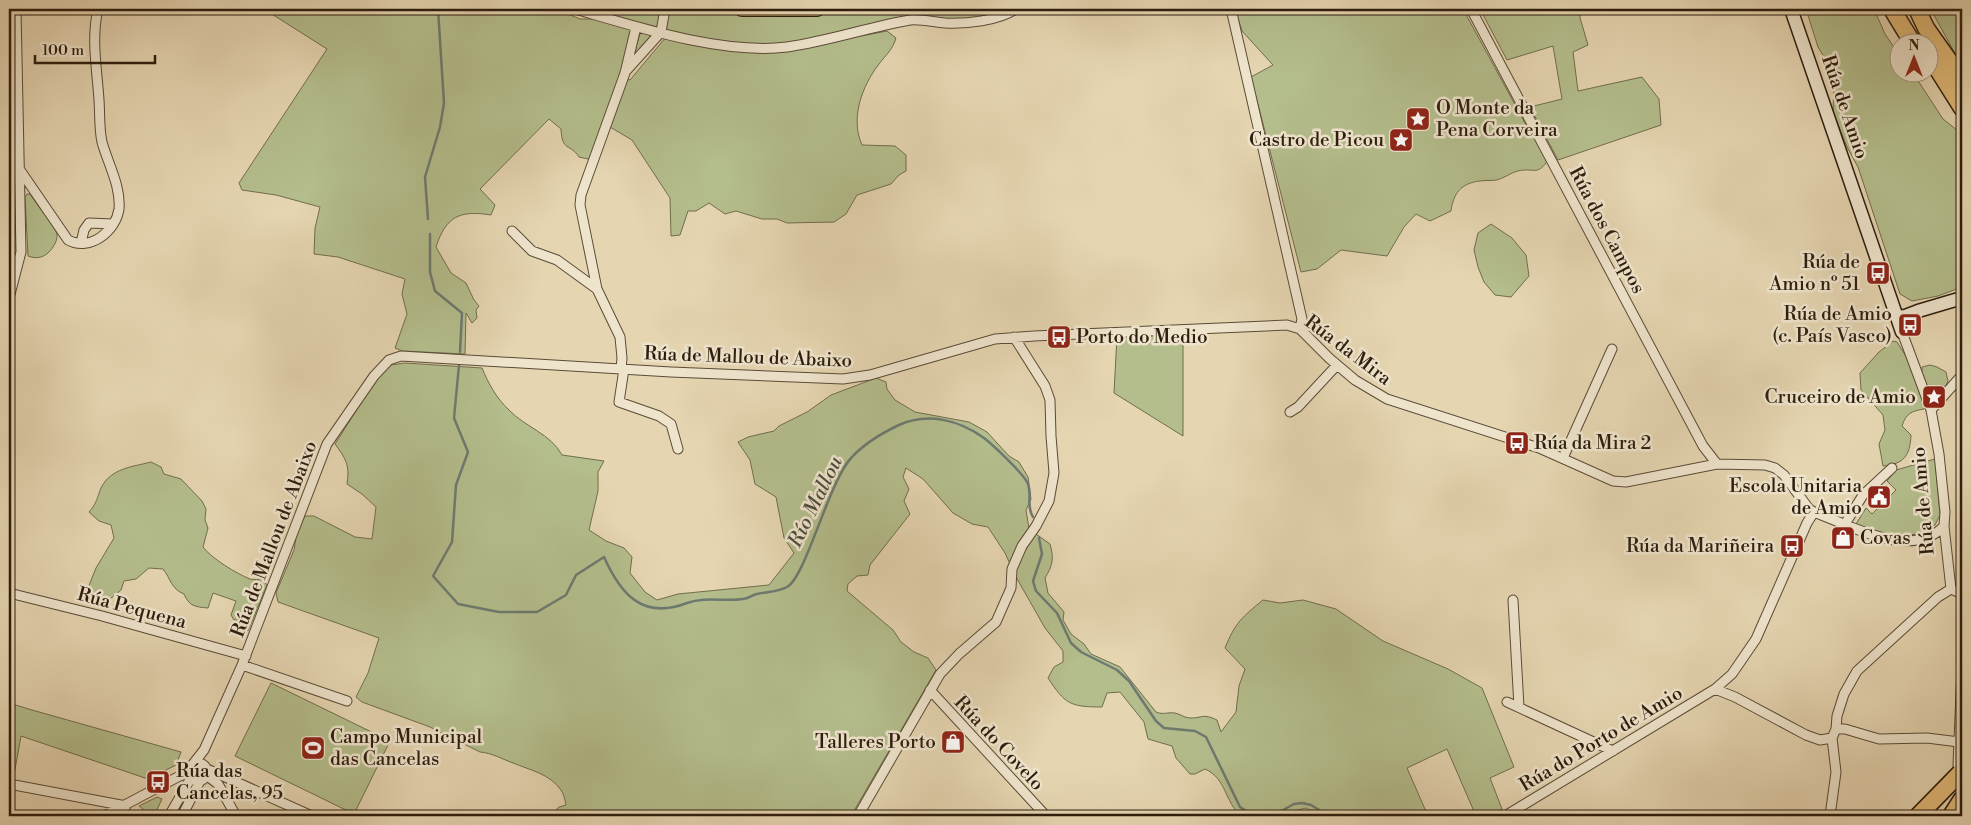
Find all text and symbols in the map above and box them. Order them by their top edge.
scale bar [35,32,155,64]
north arrow [1888,32,1938,82]
text: N [1908,37,1920,55]
text: 100 m [42,41,84,60]
street label: Rúa de Amio [1816,52,1874,162]
place label: O Monte da Pena Corveira [1436,96,1558,142]
place icon: O Monte da Pena Corveira [1405,106,1431,132]
place icon: Castro de Picou [1388,127,1414,153]
place label: Castro de Picou [1249,128,1384,152]
street label: Rúa dos Campos [1563,162,1651,298]
place label: Rúa de Amio nº 51 [1768,250,1860,296]
bus stop icon: Rúa de Amio nº 51 [1865,260,1891,286]
place label: Rúa de Amio (c. País Vasco) [1772,302,1892,348]
street label: Rúa da Mira [1300,310,1397,391]
bus stop icon: Rúa de Amio (c. País Vasco) [1897,312,1923,338]
bus stop icon: Porto do Medio [1046,324,1072,350]
place label: Porto do Medio [1076,325,1208,349]
street label: Rúa de Mallou de Abaixo [643,341,853,373]
place icon: Cruceiro de Amio [1921,384,1947,410]
place label: Cruceiro de Amio [1764,385,1916,409]
bus stop icon: Rúa da Mira 2 [1504,430,1530,456]
place label: Rúa da Mira 2 [1534,431,1651,455]
street label: Rúa de Mallou de Abaixo [225,437,323,641]
street label: Rúa de Amio [1906,446,1940,556]
water label: Río Mallou [783,452,849,553]
place label: Escola Unitaria de Amio [1729,474,1862,520]
public building icon: Escola Unitaria de Amio [1866,484,1892,510]
shop icon: Covas [1830,525,1856,551]
place label: Covas [1860,526,1911,550]
bus stop icon: Rúa da Mariñeira [1779,533,1805,559]
place label: Rúa da Mariñeira [1626,534,1774,558]
street label: Rúa Pequena [75,582,190,634]
street label: Rúa do Porto de Amio [1515,681,1687,797]
street label: Rúa do Covelo [949,690,1049,796]
place label: Campo Municipal das Cancelas [330,725,482,771]
shop icon: Talleres Porto [940,729,966,755]
place label: Talleres Porto [815,730,936,754]
sports icon: Campo Municipal das Cancelas [300,735,326,761]
place label: Rúa das Cancelas, 95 [176,759,283,805]
bus stop icon: Rúa das Cancelas, 95 [145,769,171,795]

